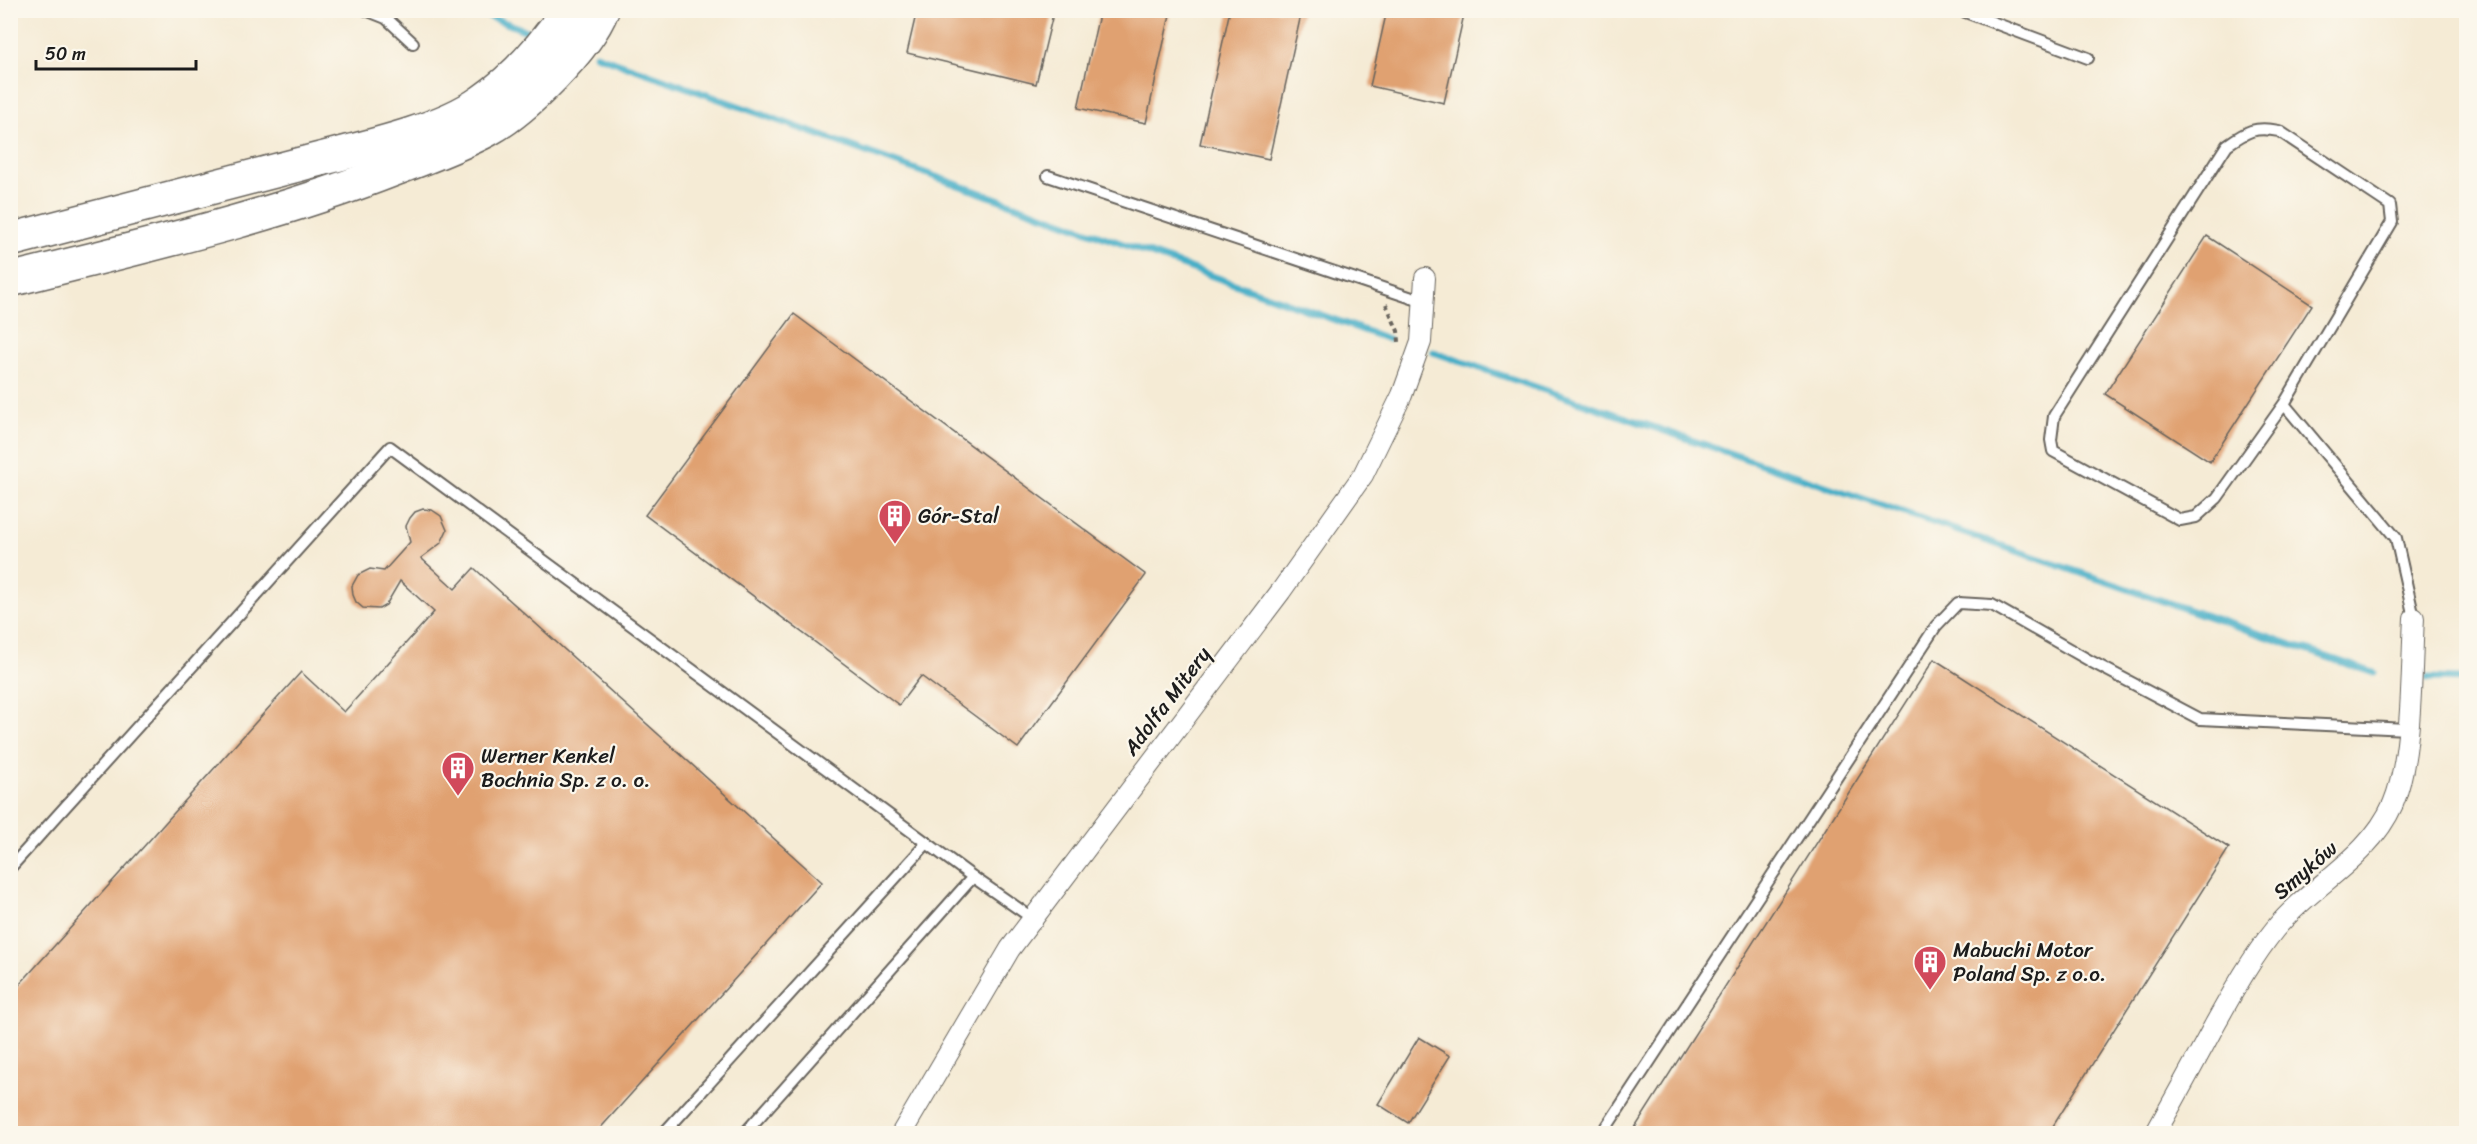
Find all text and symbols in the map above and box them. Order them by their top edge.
scale bar [36,33,196,71]
text: 50 m [45,38,86,70]
place label: Gór-Stal [918,497,1000,535]
building icon: Gór-Stal [877,498,913,545]
street label: Adolfa Mitery [1112,638,1221,765]
place label: Werner Kenkel Bochnia Sp. z o. o. [481,737,651,799]
building icon: Werner Kenkel Bochnia Sp. z o. o. [440,750,476,797]
street label: Smyków [2264,830,2347,909]
place label: Mabuchi Motor Poland Sp. z o.o. [1953,931,2106,993]
building icon: Mabuchi Motor Poland Sp. z o.o. [1912,944,1948,991]

